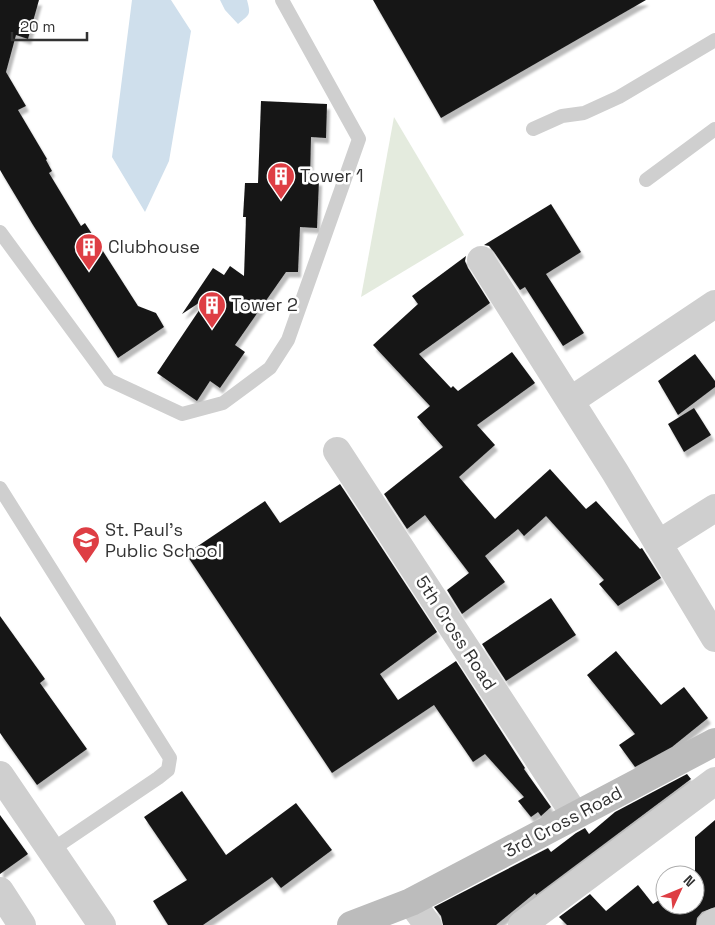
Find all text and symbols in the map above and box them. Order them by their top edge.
scale bar [12,10,88,42]
text: 20 m [20,17,55,36]
building icon: Tower 1 [266,161,296,200]
place label: Tower 1 [300,164,364,187]
building icon: Clubhouse [74,232,104,271]
place label: Clubhouse [108,235,200,258]
building icon: Tower 2 [197,290,227,329]
place label: Tower 2 [231,293,298,316]
place label: St. Paul's Public School [105,518,222,562]
school or university icon: St. Paul's Public School [71,525,101,564]
street label: 5th Cross Road [411,571,502,694]
street label: 3rd Cross Road [500,781,626,862]
north arrow [655,865,705,915]
text: N [680,871,699,891]

